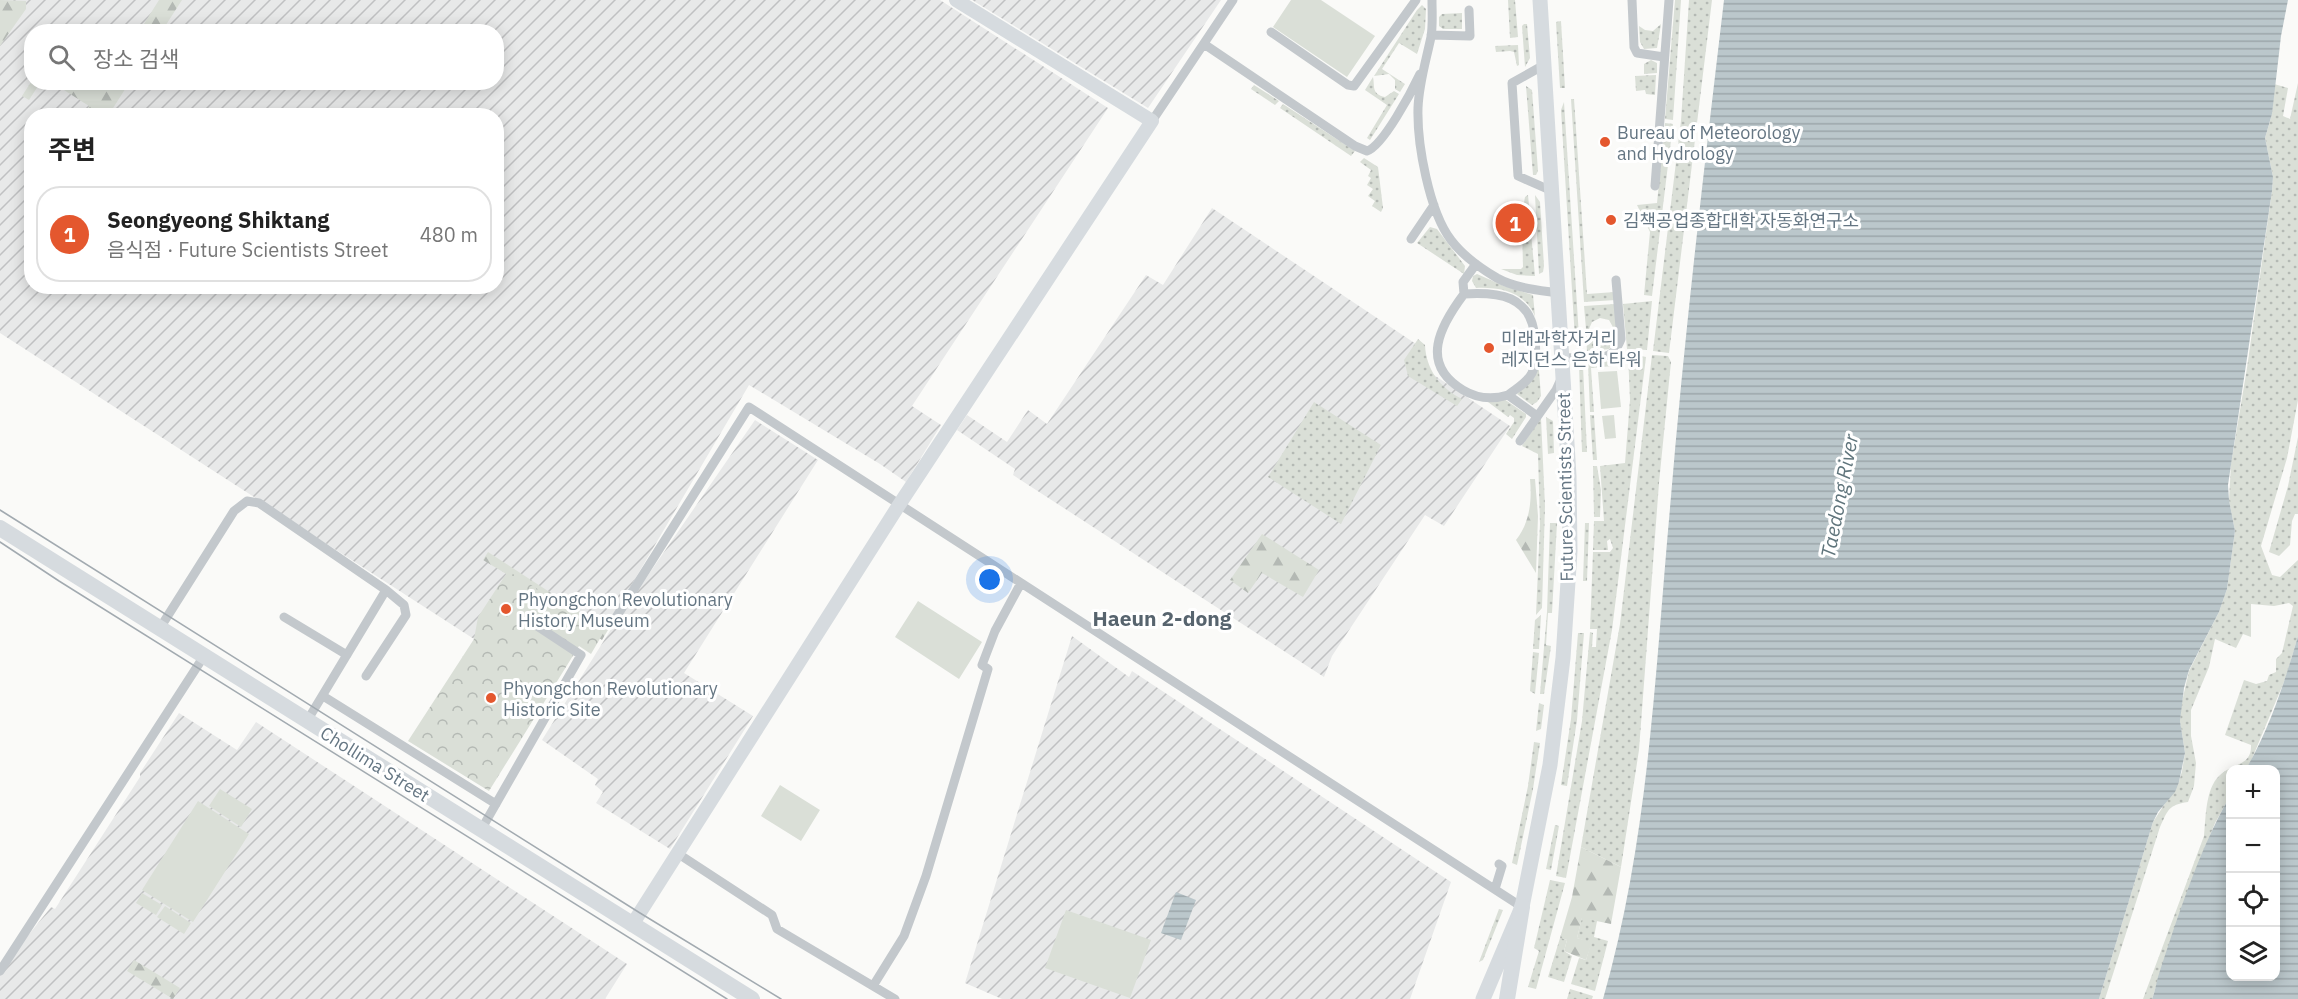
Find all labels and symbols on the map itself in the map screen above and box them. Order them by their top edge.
place label: Bureau of Meteorology and Hydrology [1617,121,1800,165]
marker: Bureau of Meteorology and Hydrology [1598,135,1612,149]
pin: 1 [1496,200,1534,246]
place label: 김책공업종합대학 자동화연구소 [1623,209,1859,232]
marker: 김책공업종합대학 자동화연구소 [1604,213,1618,227]
place label: 미래과학자거리 레지던스 은하 타워 [1501,327,1642,371]
marker: 미래과학자거리 레지던스 은하 타워 [1482,341,1496,355]
street label: Future Scientists Street [1552,392,1578,582]
water label: Taedong River [1814,431,1864,560]
your location [975,565,1004,594]
place label: Phyongchon Revolutionary History Museum [518,588,733,632]
marker: Phyongchon Revolutionary History Museum [499,602,513,616]
district label: Haeun 2-dong [1093,604,1232,632]
place label: Phyongchon Revolutionary Historic Site [503,677,718,721]
marker: Phyongchon Revolutionary Historic Site [484,691,498,705]
street label: Chollima Street [316,721,434,807]

